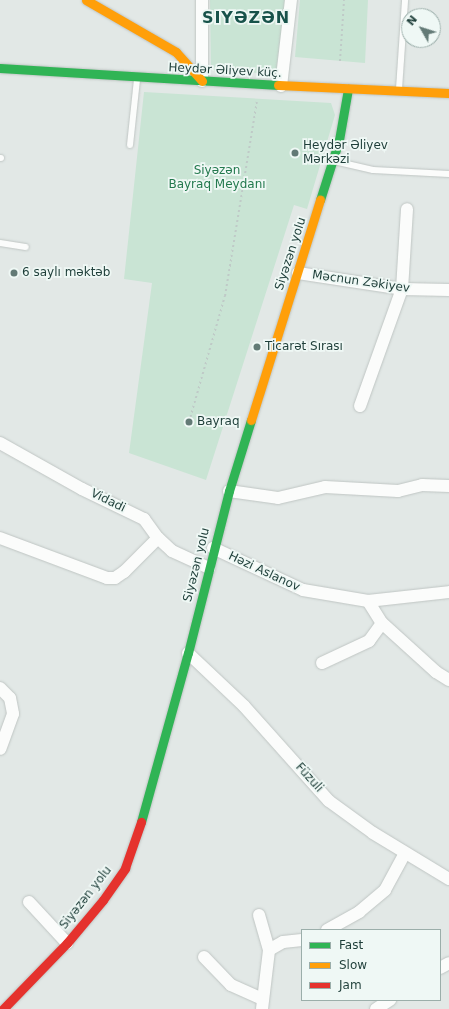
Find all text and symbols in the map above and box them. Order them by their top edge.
district label: SIYƏZƏN [202,8,290,28]
north arrow [401,8,441,48]
text: N [404,13,420,28]
street label: Heydər Əliyev küç. [168,61,282,81]
place label: Heydər Əliyev Mərkəzi [303,139,388,167]
marker: Heydər Əliyev Mərkəzi [290,148,300,158]
park label: Siyəzən Bayraq Meydanı [168,164,266,192]
street label: Siyəzən yolu [272,216,310,292]
place label: 6 saylı məktəb [22,266,110,280]
marker: 6 saylı məktəb [9,268,19,278]
street label: Məcnun Zəkiyev [311,268,411,296]
place label: Ticarət Sırası [265,340,343,354]
marker: Ticarət Sırası [252,342,262,352]
place label: Bayraq [197,415,240,429]
marker: Bayraq [184,417,194,427]
street label: Vidadi [88,486,128,516]
street label: Siyəzən yolu [181,526,213,604]
street label: Həzi Aslanov [226,549,302,595]
street label: Füzuli [292,760,326,796]
street label: Siyəzən yolu [57,864,115,932]
legend [301,929,441,1001]
text: Fast [339,938,363,952]
text: Slow [339,958,367,972]
text: Jam [339,978,362,992]

